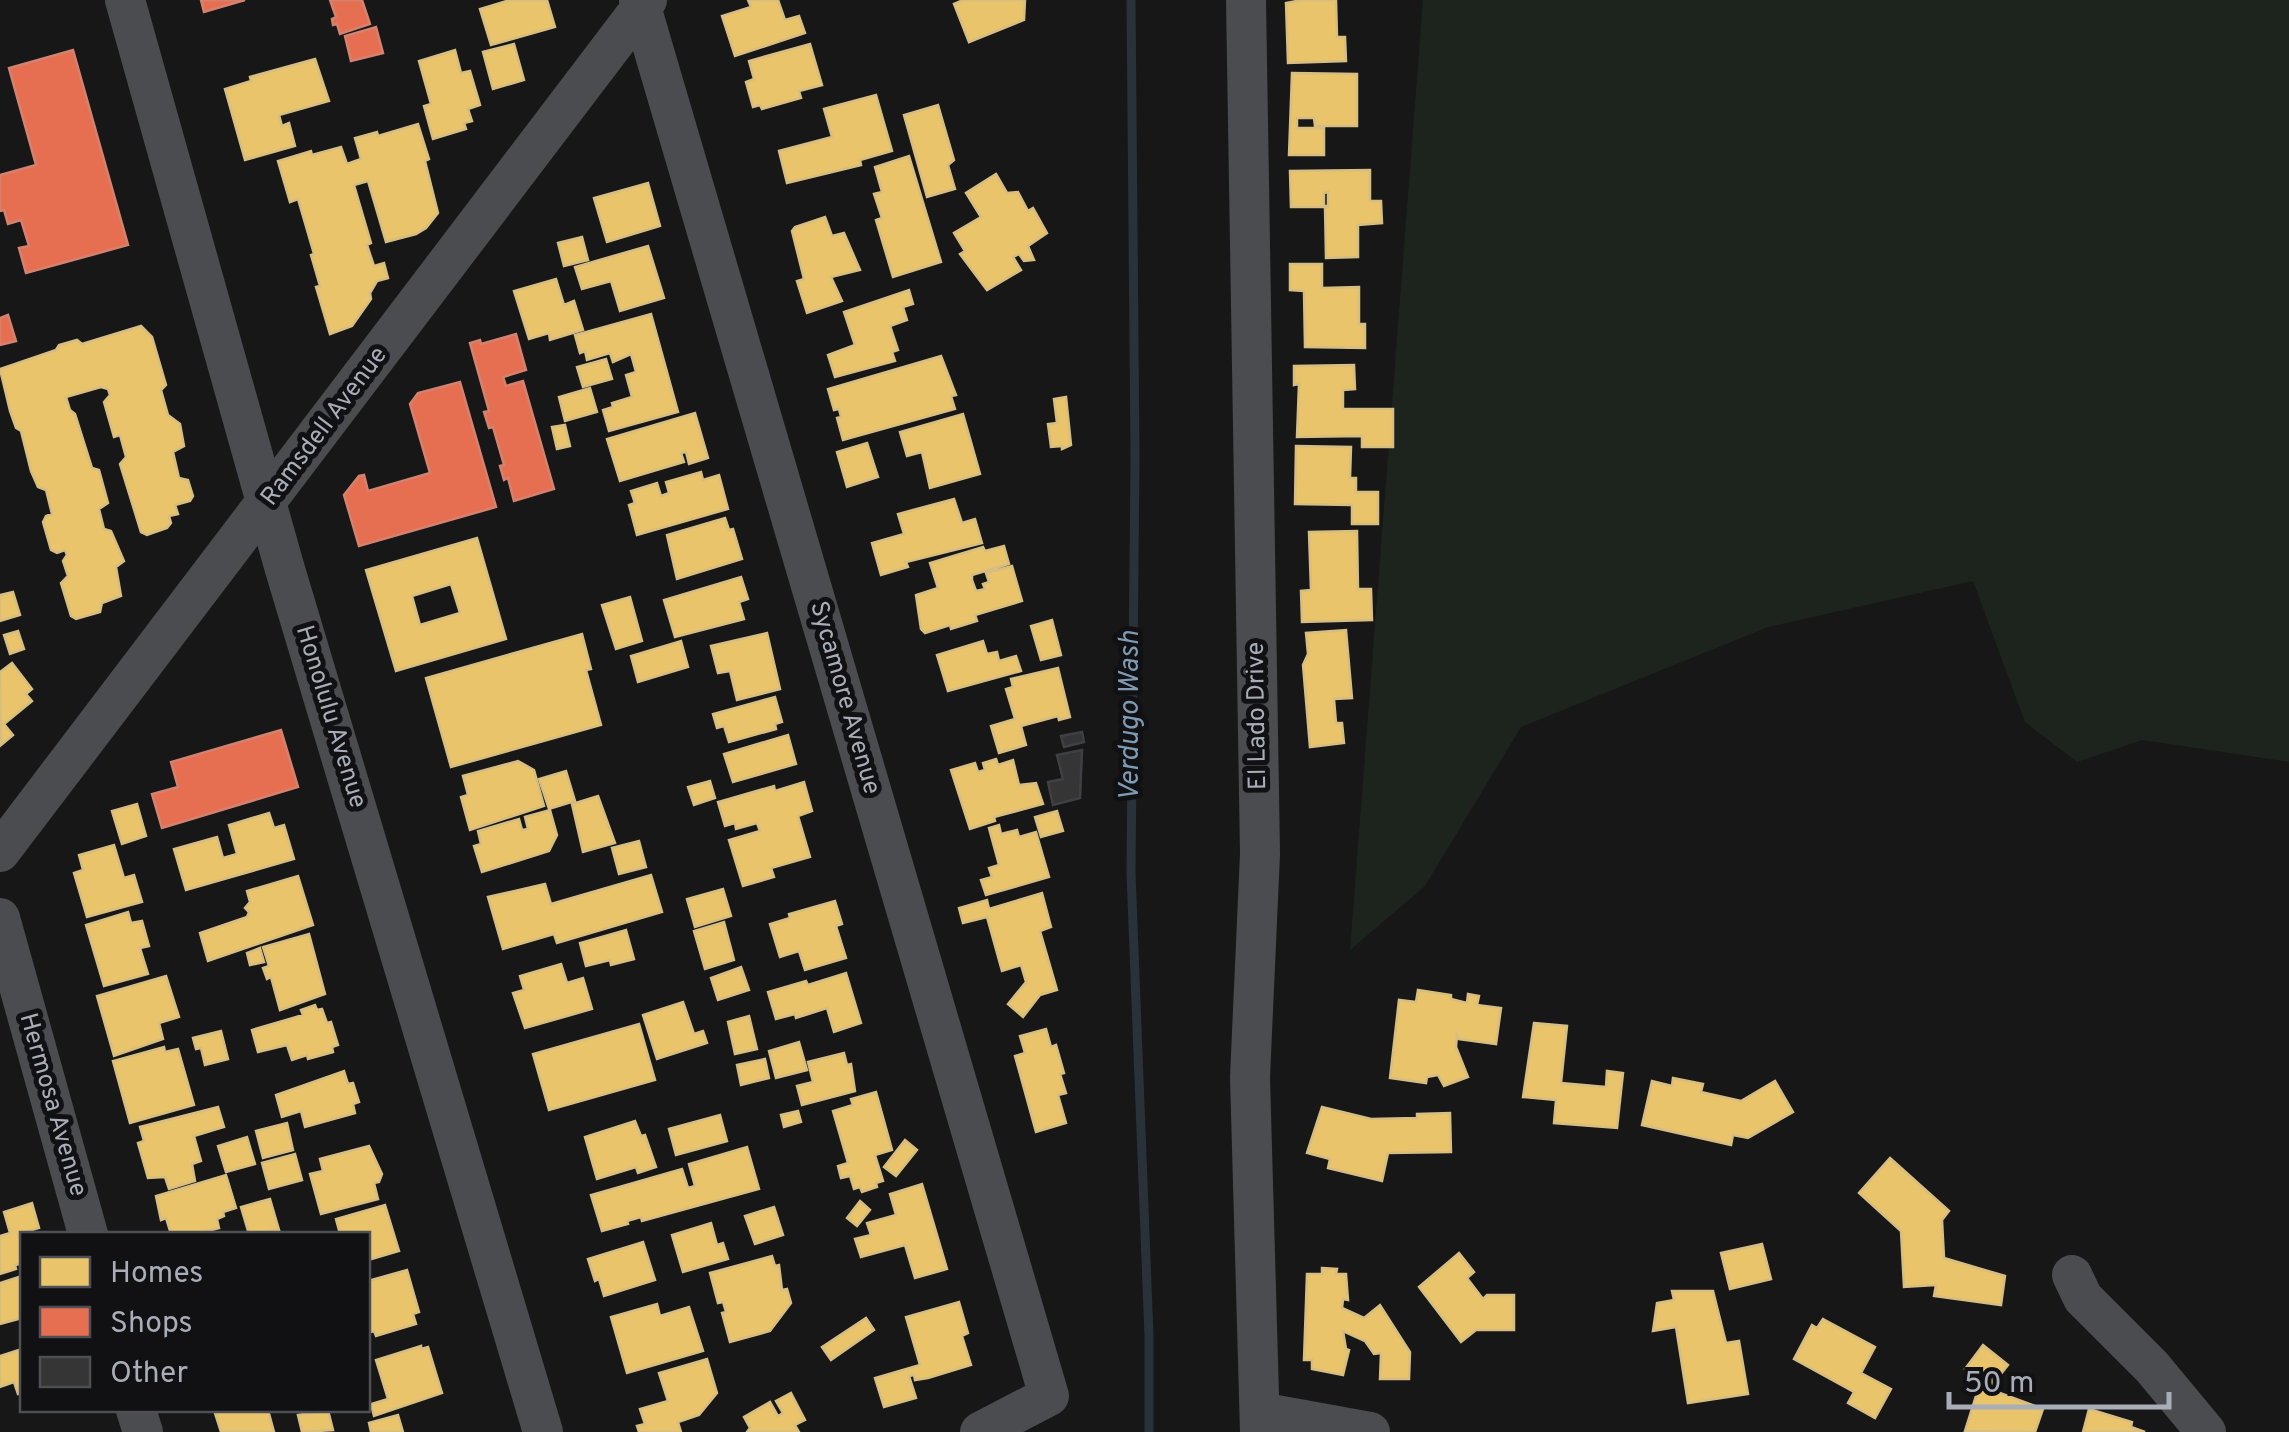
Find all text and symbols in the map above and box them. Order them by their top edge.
street label: Ramsdell Avenue [255,341,395,513]
street label: Sycamore Avenue [801,598,887,798]
street label: Honolulu Avenue [287,622,373,812]
water label: Verdugo Wash [1113,631,1149,801]
street label: El Lado Drive [1241,642,1275,790]
street label: Hermosa Avenue [11,1010,93,1200]
legend [20,1232,370,1412]
text: Homes [110,1256,203,1293]
text: Shops [110,1306,193,1343]
scale bar [1949,1347,2169,1409]
text: Other [110,1356,188,1393]
text: 50 m [1964,1366,2034,1403]

